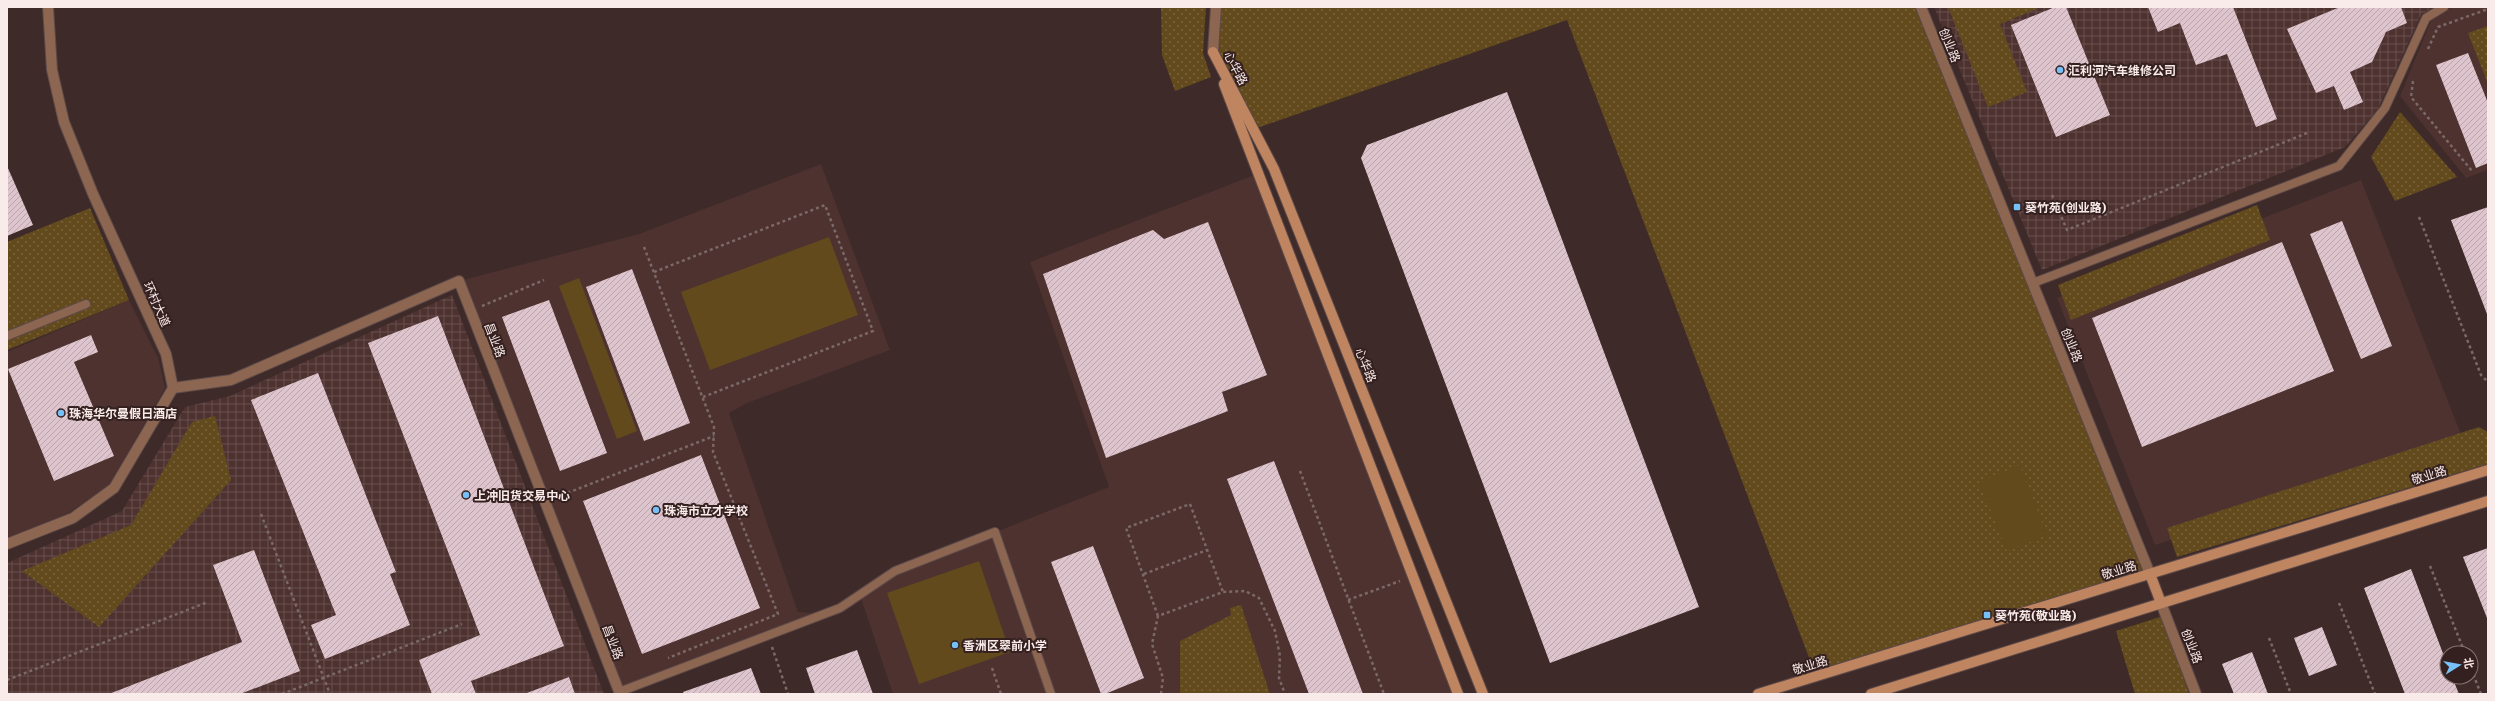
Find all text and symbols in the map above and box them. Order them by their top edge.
street label: 创业路 [1935,25,1965,65]
street label: 心华路 [1220,48,1252,88]
place label: 汇利河汽车维修公司 [2068,62,2176,79]
marker: 汇利河汽车维修公司 [2055,65,2065,75]
place label: 葵竹苑(创业路) [2025,199,2107,216]
marker: 葵竹苑(创业路) [2012,202,2022,212]
street label: 环村大道 [139,279,175,329]
street label: 昌业路 [481,320,509,360]
street label: 创业路 [2057,325,2087,365]
street label: 心华路 [1351,345,1381,385]
place label: 珠海华尔曼假日酒店 [69,405,177,422]
marker: 珠海华尔曼假日酒店 [56,408,66,418]
street label: 敬业路 [2409,462,2449,488]
place label: 上冲旧货交易中心 [474,487,570,504]
marker: 上冲旧货交易中心 [461,490,471,500]
place label: 珠海市立才学校 [664,502,748,519]
marker: 珠海市立才学校 [651,505,661,515]
street label: 敬业路 [2099,557,2139,583]
place label: 葵竹苑(敬业路) [1995,607,2077,624]
marker: 葵竹苑(敬业路) [1982,610,1992,620]
street label: 昌业路 [599,622,627,662]
street label: 创业路 [2178,626,2206,666]
place label: 香洲区翠前小学 [963,637,1047,654]
marker: 香洲区翠前小学 [950,640,960,650]
north arrow [2439,645,2479,685]
street label: 敬业路 [1790,652,1830,678]
text: 北 [2461,656,2478,670]

